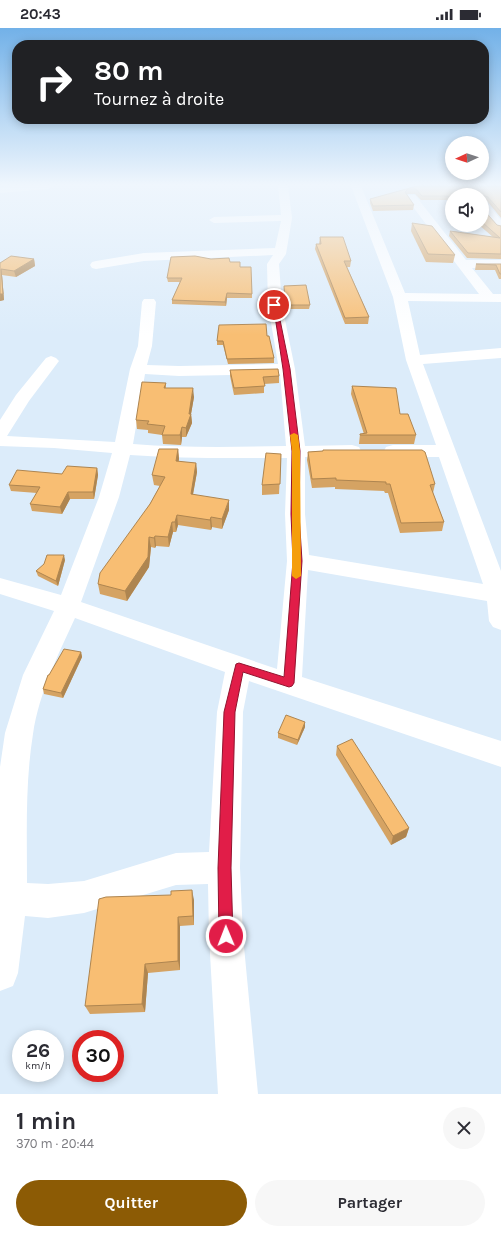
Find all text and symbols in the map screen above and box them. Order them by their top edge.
text: 20:43 [20,5,61,23]
text: 80 m [94,54,163,87]
icon: right [28,56,80,108]
text: Tournez à droite [94,88,224,110]
north arrow [445,136,489,180]
map controls [445,136,489,232]
button: sound [445,188,489,232]
pin [257,288,291,322]
icon: arrive [263,294,285,316]
position arrow [205,915,247,957]
speed limit sign: 30 [72,1030,124,1082]
text: 26 [26,1039,50,1062]
text: km/h [25,1060,51,1072]
text: 1 min [16,1107,76,1135]
button: close [443,1107,485,1149]
text: 370 m · 20:44 [16,1136,94,1151]
button: Quitter [16,1180,247,1226]
button: Partager [255,1180,485,1226]

